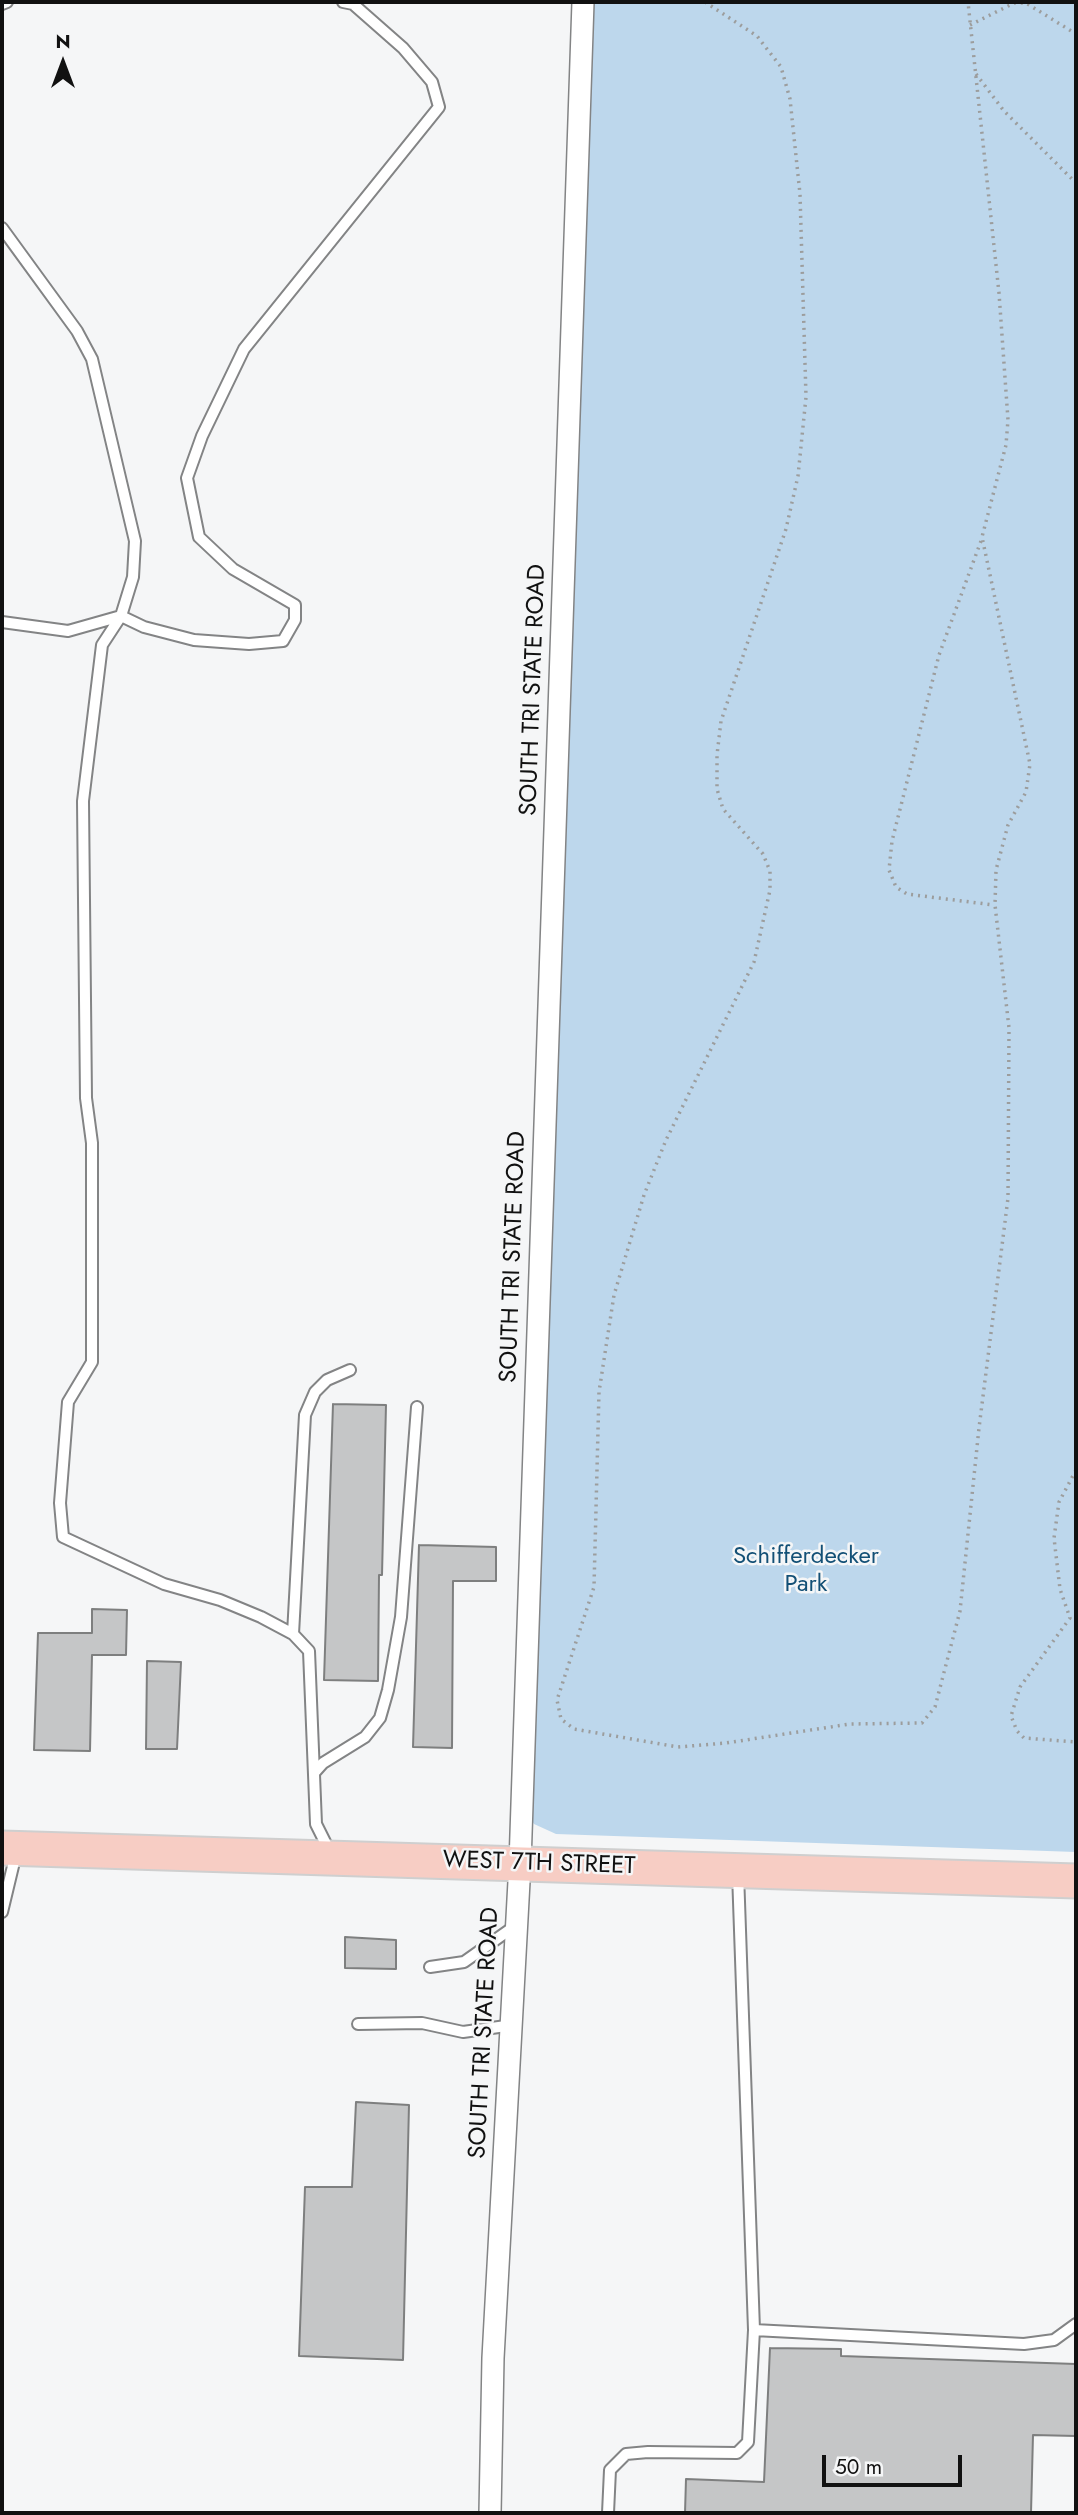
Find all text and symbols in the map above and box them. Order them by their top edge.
north arrow [28,28,98,98]
text: N [55,28,71,55]
street label: SOUTH TRI STATE ROAD [515,564,553,816]
street label: SOUTH TRI STATE ROAD [495,1131,533,1383]
park label: Schifferdecker Park [733,1543,879,1599]
street label: WEST 7TH STREET [442,1846,636,1882]
street label: SOUTH TRI STATE ROAD [464,1907,506,2159]
scale bar [826,2442,966,2486]
text: 50 m [835,2452,882,2482]

